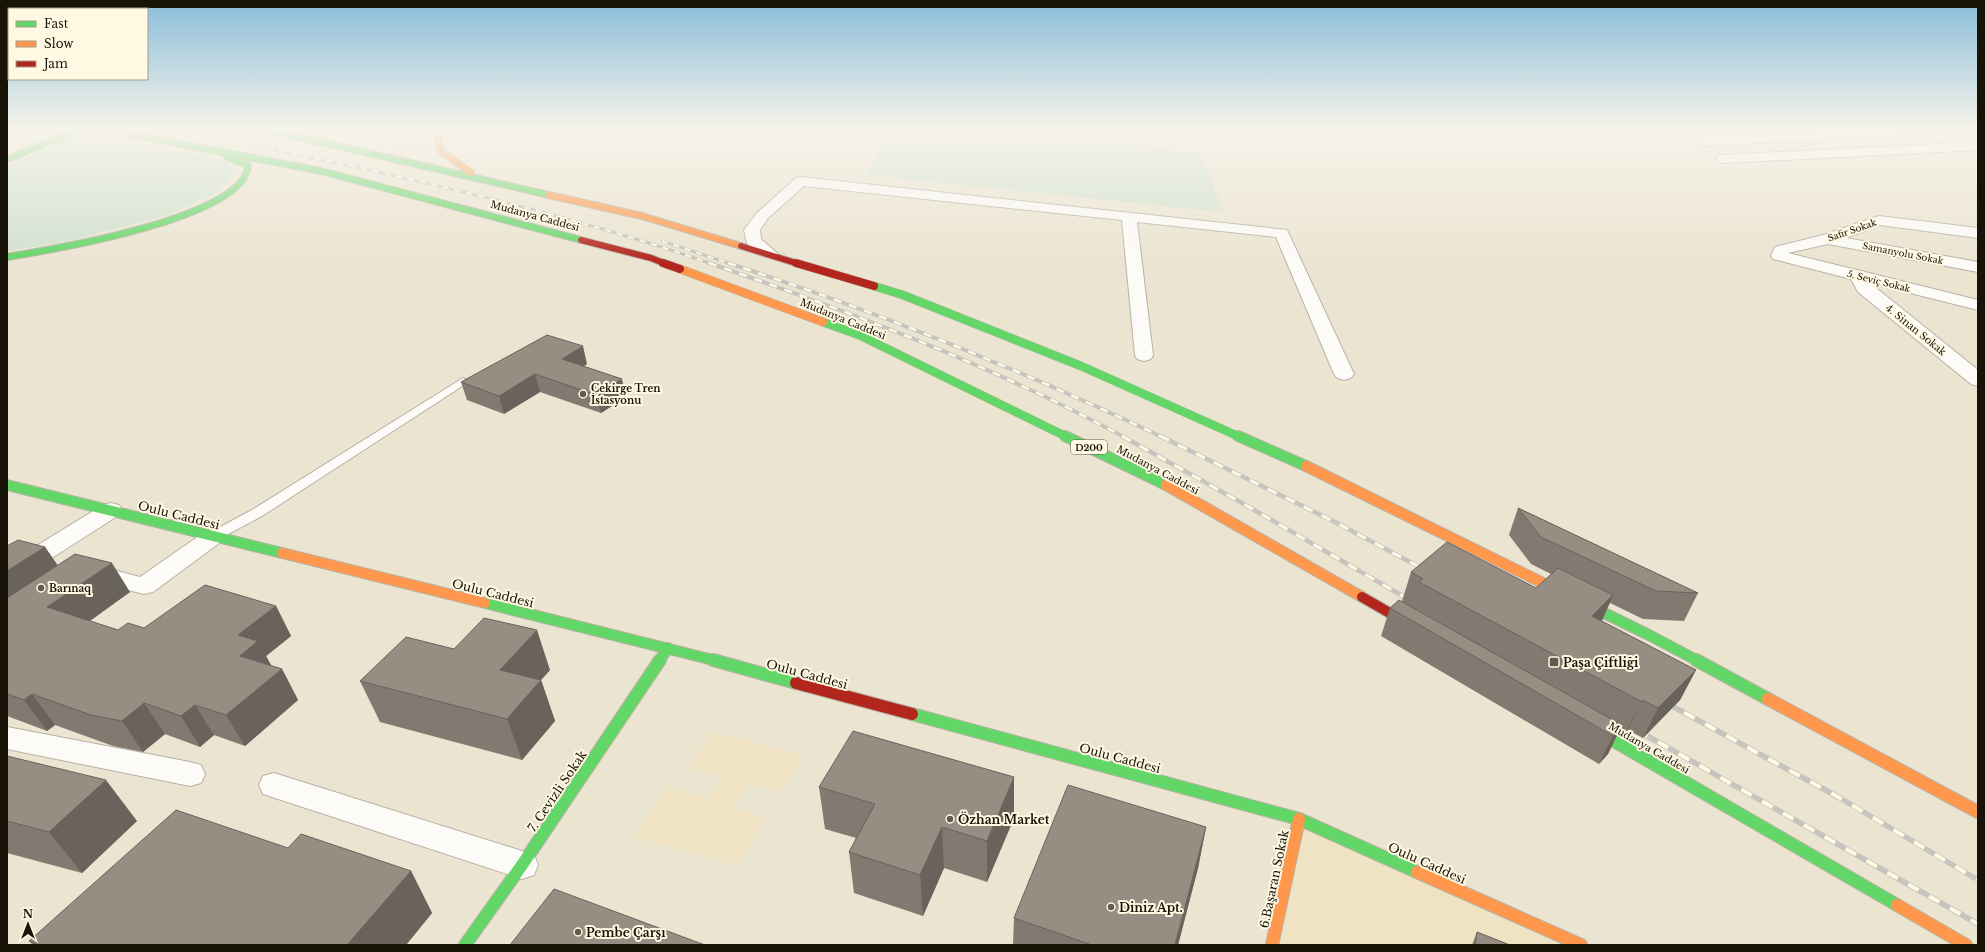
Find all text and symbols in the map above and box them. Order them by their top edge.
legend [8,8,148,80]
text: Fast [44,16,69,31]
text: Slow [44,36,74,51]
text: Jam [42,56,68,71]
street label: Mudanya Caddesi [489,198,582,234]
street label: Safir Sokak [1826,216,1878,244]
street label: Samanyolu Sokak [1862,240,1945,266]
street label: 5. Seviç Sokak [1846,268,1912,294]
street label: Mudanya Caddesi [798,296,888,342]
street label: 4. Sinan Sokak [1883,302,1950,359]
place label: Çekirge Tren İstasyonu [591,382,661,407]
marker: Çekirge Tren İstasyonu [578,389,588,399]
road number: D200 [1071,440,1107,454]
street label: Mudanya Caddesi [1114,443,1202,498]
street label: Oulu Caddesi [137,498,221,532]
street label: Oulu Caddesi [451,576,535,610]
place label: Barınaq [49,582,91,595]
marker: Barınaq [36,583,46,593]
place label: Paşa Çiftliği [1563,655,1639,670]
street label: Oulu Caddesi [765,656,849,692]
marker: Paşa Çiftliği [1548,656,1560,668]
street label: Mudanya Caddesi [1606,719,1692,777]
street label: Oulu Caddesi [1078,740,1162,776]
street label: 7. Cevizli Sokak [524,747,590,835]
place label: Özhan Market [958,811,1050,827]
marker: Özhan Market [945,814,955,824]
street label: 6.Başaran Sokak [1256,828,1292,929]
street label: Oulu Caddesi [1386,839,1468,887]
place label: Diniz Apt. [1119,900,1183,915]
marker: Diniz Apt. [1106,902,1116,912]
north arrow [8,904,48,944]
text: N [23,907,34,921]
place label: Pembe Çarşı [586,925,666,940]
marker: Pembe Çarşı [573,927,583,937]

